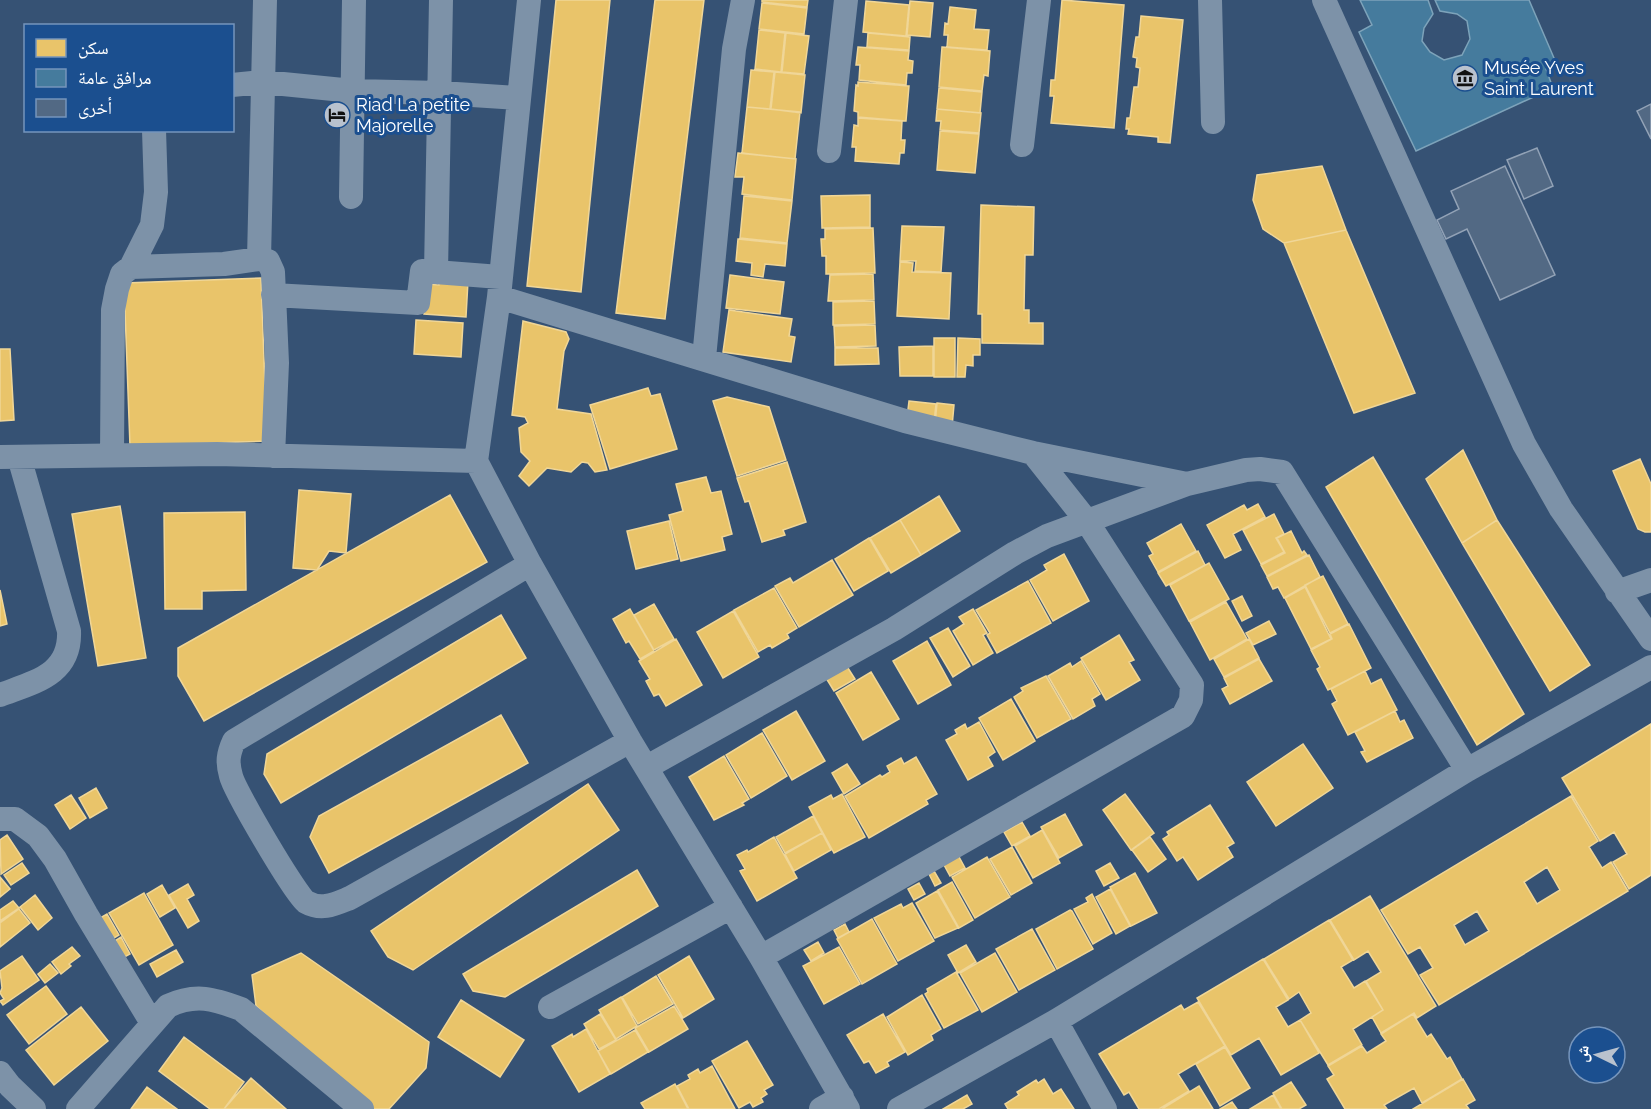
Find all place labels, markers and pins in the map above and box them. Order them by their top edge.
place label: Musée Yves Saint Laurent [1484,57,1594,99]
museum icon: Musée Yves Saint Laurent [1450,63,1480,93]
place label: Riad La petite Majorelle [356,94,470,136]
hotel icon: Riad La petite Majorelle [322,100,352,130]

